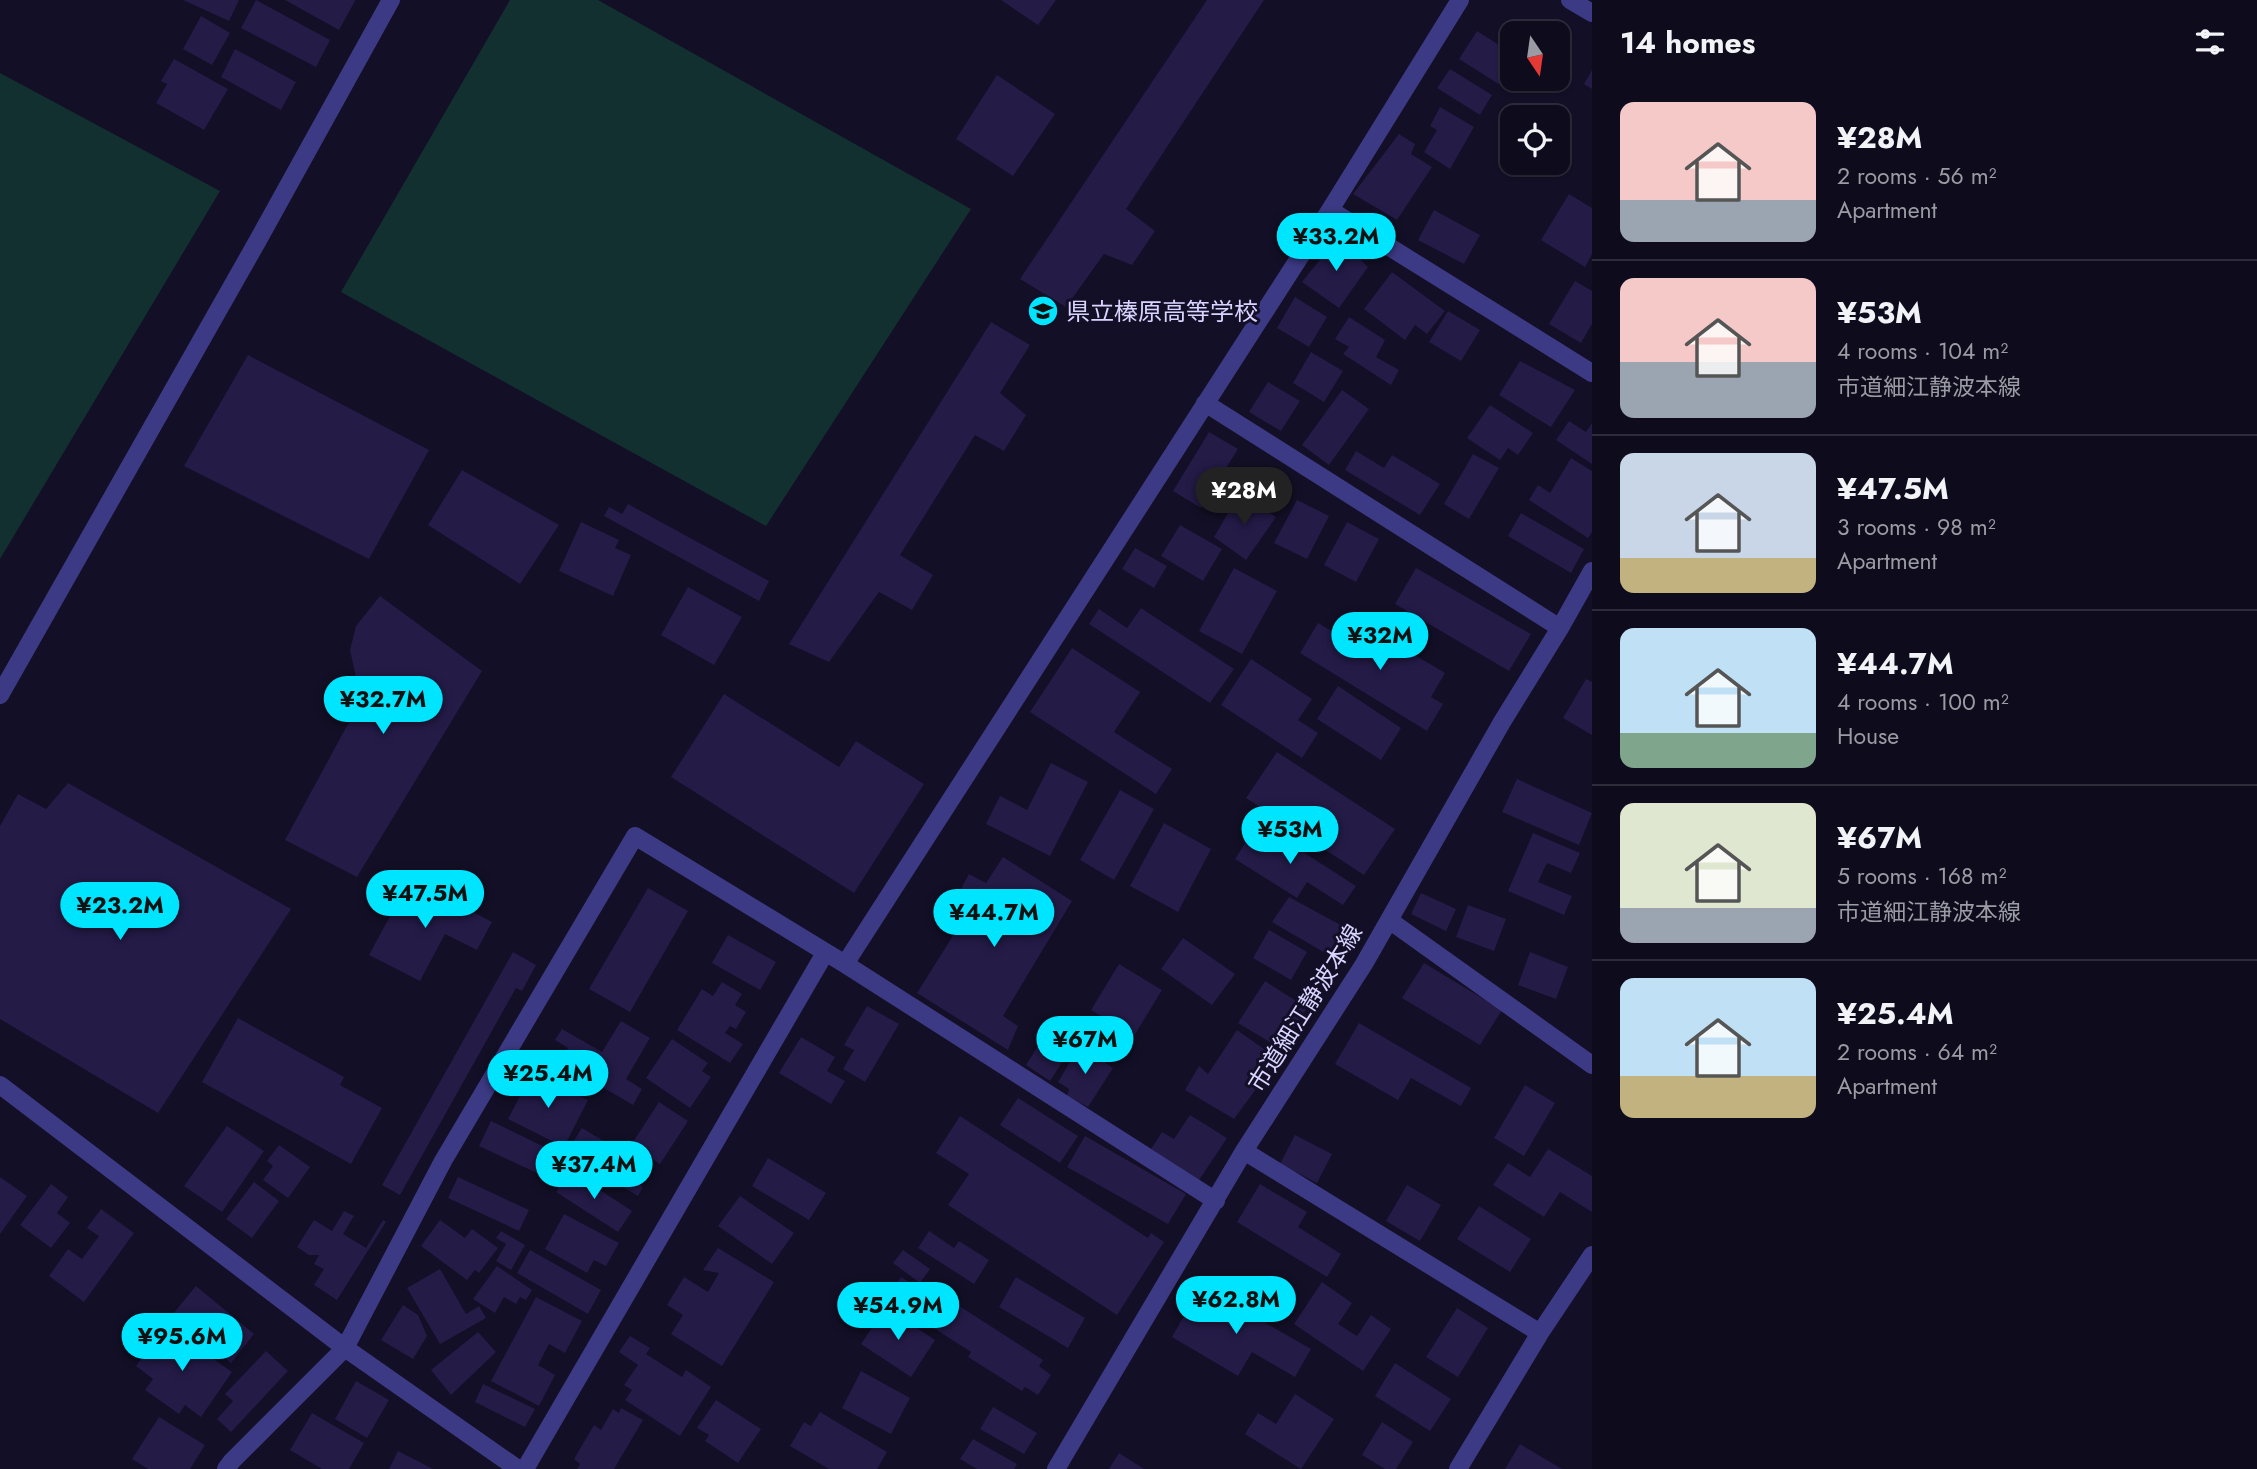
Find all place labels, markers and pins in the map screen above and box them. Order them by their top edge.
pin: ¥33.2M [1279,214,1393,273]
school or university icon: 県立榛原高等学校 [1026,294,1060,328]
place label: 県立榛原高等学校 [1066,294,1258,329]
pin: ¥28M [1203,468,1285,527]
pin: ¥32M [1339,612,1421,672]
pin: ¥32.7M [326,676,440,736]
pin: ¥53M [1249,806,1331,866]
pin: ¥47.5M [368,870,482,930]
pin: ¥23.2M [63,883,177,942]
pin: ¥44.7M [937,890,1051,949]
pin: ¥67M [1044,1016,1126,1076]
pin: ¥25.4M [491,1050,605,1110]
pin: ¥37.4M [537,1142,651,1201]
pin: ¥62.8M [1179,1276,1293,1336]
pin: ¥54.9M [841,1282,955,1342]
pin: ¥95.6M [125,1314,239,1373]

